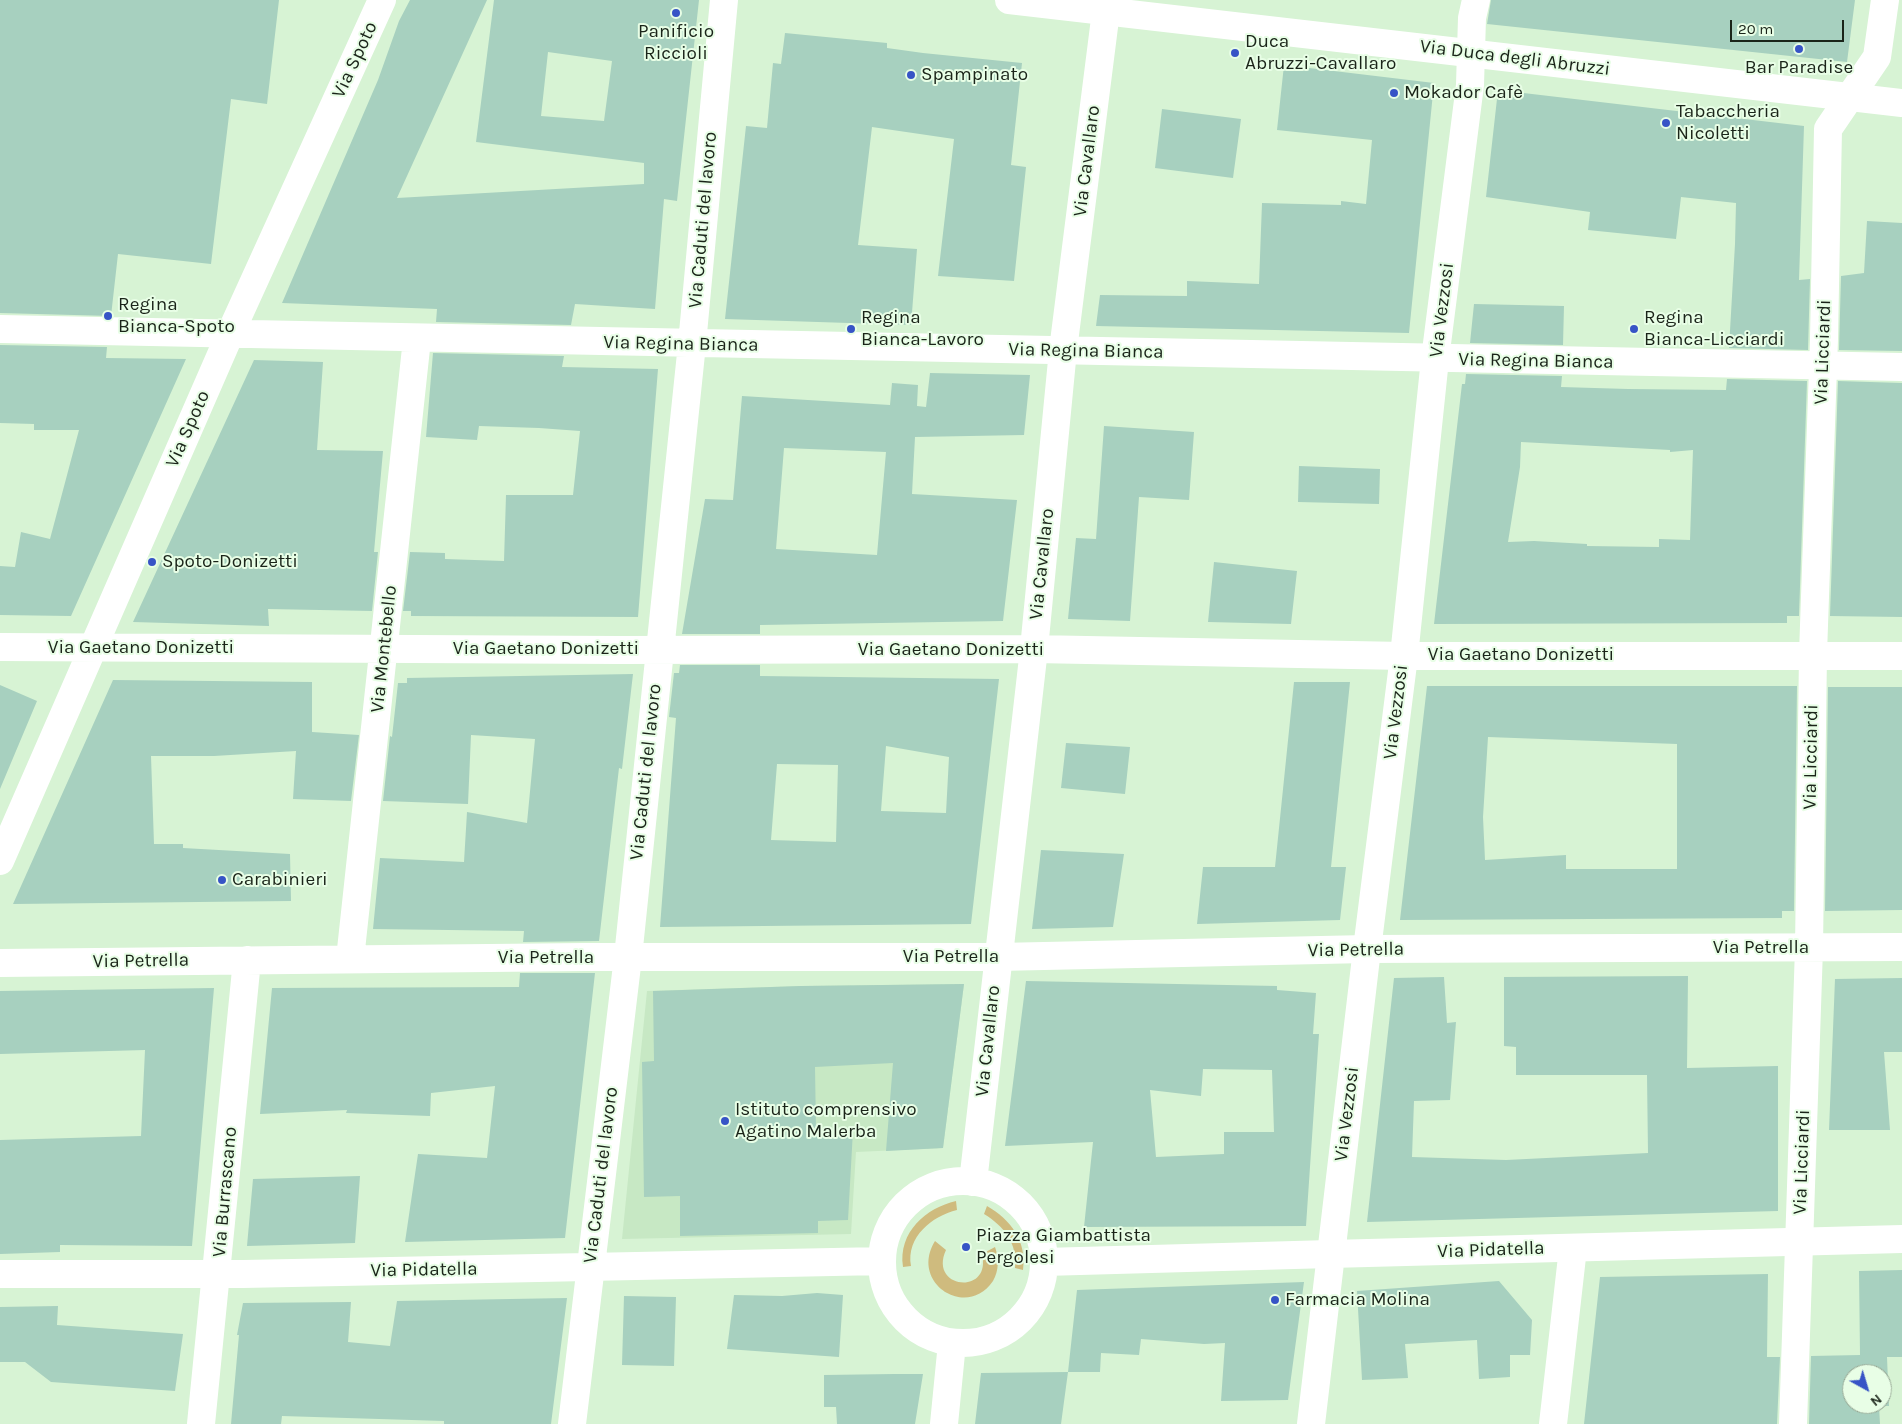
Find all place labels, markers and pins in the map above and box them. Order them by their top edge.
marker: Panificio Riccioli [670,7,682,19]
place label: Panificio Riccioli [638,21,714,65]
place label: Duca Abruzzi-Cavallaro [1245,31,1396,75]
marker: Bar Paradise [1793,43,1805,55]
marker: Duca Abruzzi-Cavallaro [1229,47,1241,59]
place label: Bar Paradise [1745,57,1853,79]
place label: Spampinato [921,64,1028,86]
marker: Spampinato [905,69,917,81]
place label: Mokador Cafè [1404,82,1523,104]
marker: Mokador Cafè [1388,87,1400,99]
place label: Tabaccheria Nicoletti [1676,101,1780,145]
marker: Tabaccheria Nicoletti [1660,117,1672,129]
place label: Regina Bianca-Spoto [118,294,235,338]
place label: Regina Bianca-Lavoro [861,307,984,351]
place label: Regina Bianca-Licciardi [1644,307,1784,351]
marker: Regina Bianca-Spoto [102,310,114,322]
marker: Regina Bianca-Lavoro [845,323,857,335]
marker: Regina Bianca-Licciardi [1628,323,1640,335]
place label: Spoto-Donizetti [162,551,298,573]
marker: Spoto-Donizetti [146,556,158,568]
place label: Carabinieri [232,869,328,891]
marker: Carabinieri [216,874,228,886]
place label: Istituto comprensivo Agatino Malerba [735,1099,917,1143]
marker: Istituto comprensivo Agatino Malerba [719,1115,731,1127]
place label: Piazza Giambattista Pergolesi [976,1225,1151,1269]
marker: Piazza Giambattista Pergolesi [960,1241,972,1253]
place label: Farmacia Molina [1285,1289,1430,1311]
marker: Farmacia Molina [1269,1294,1281,1306]

